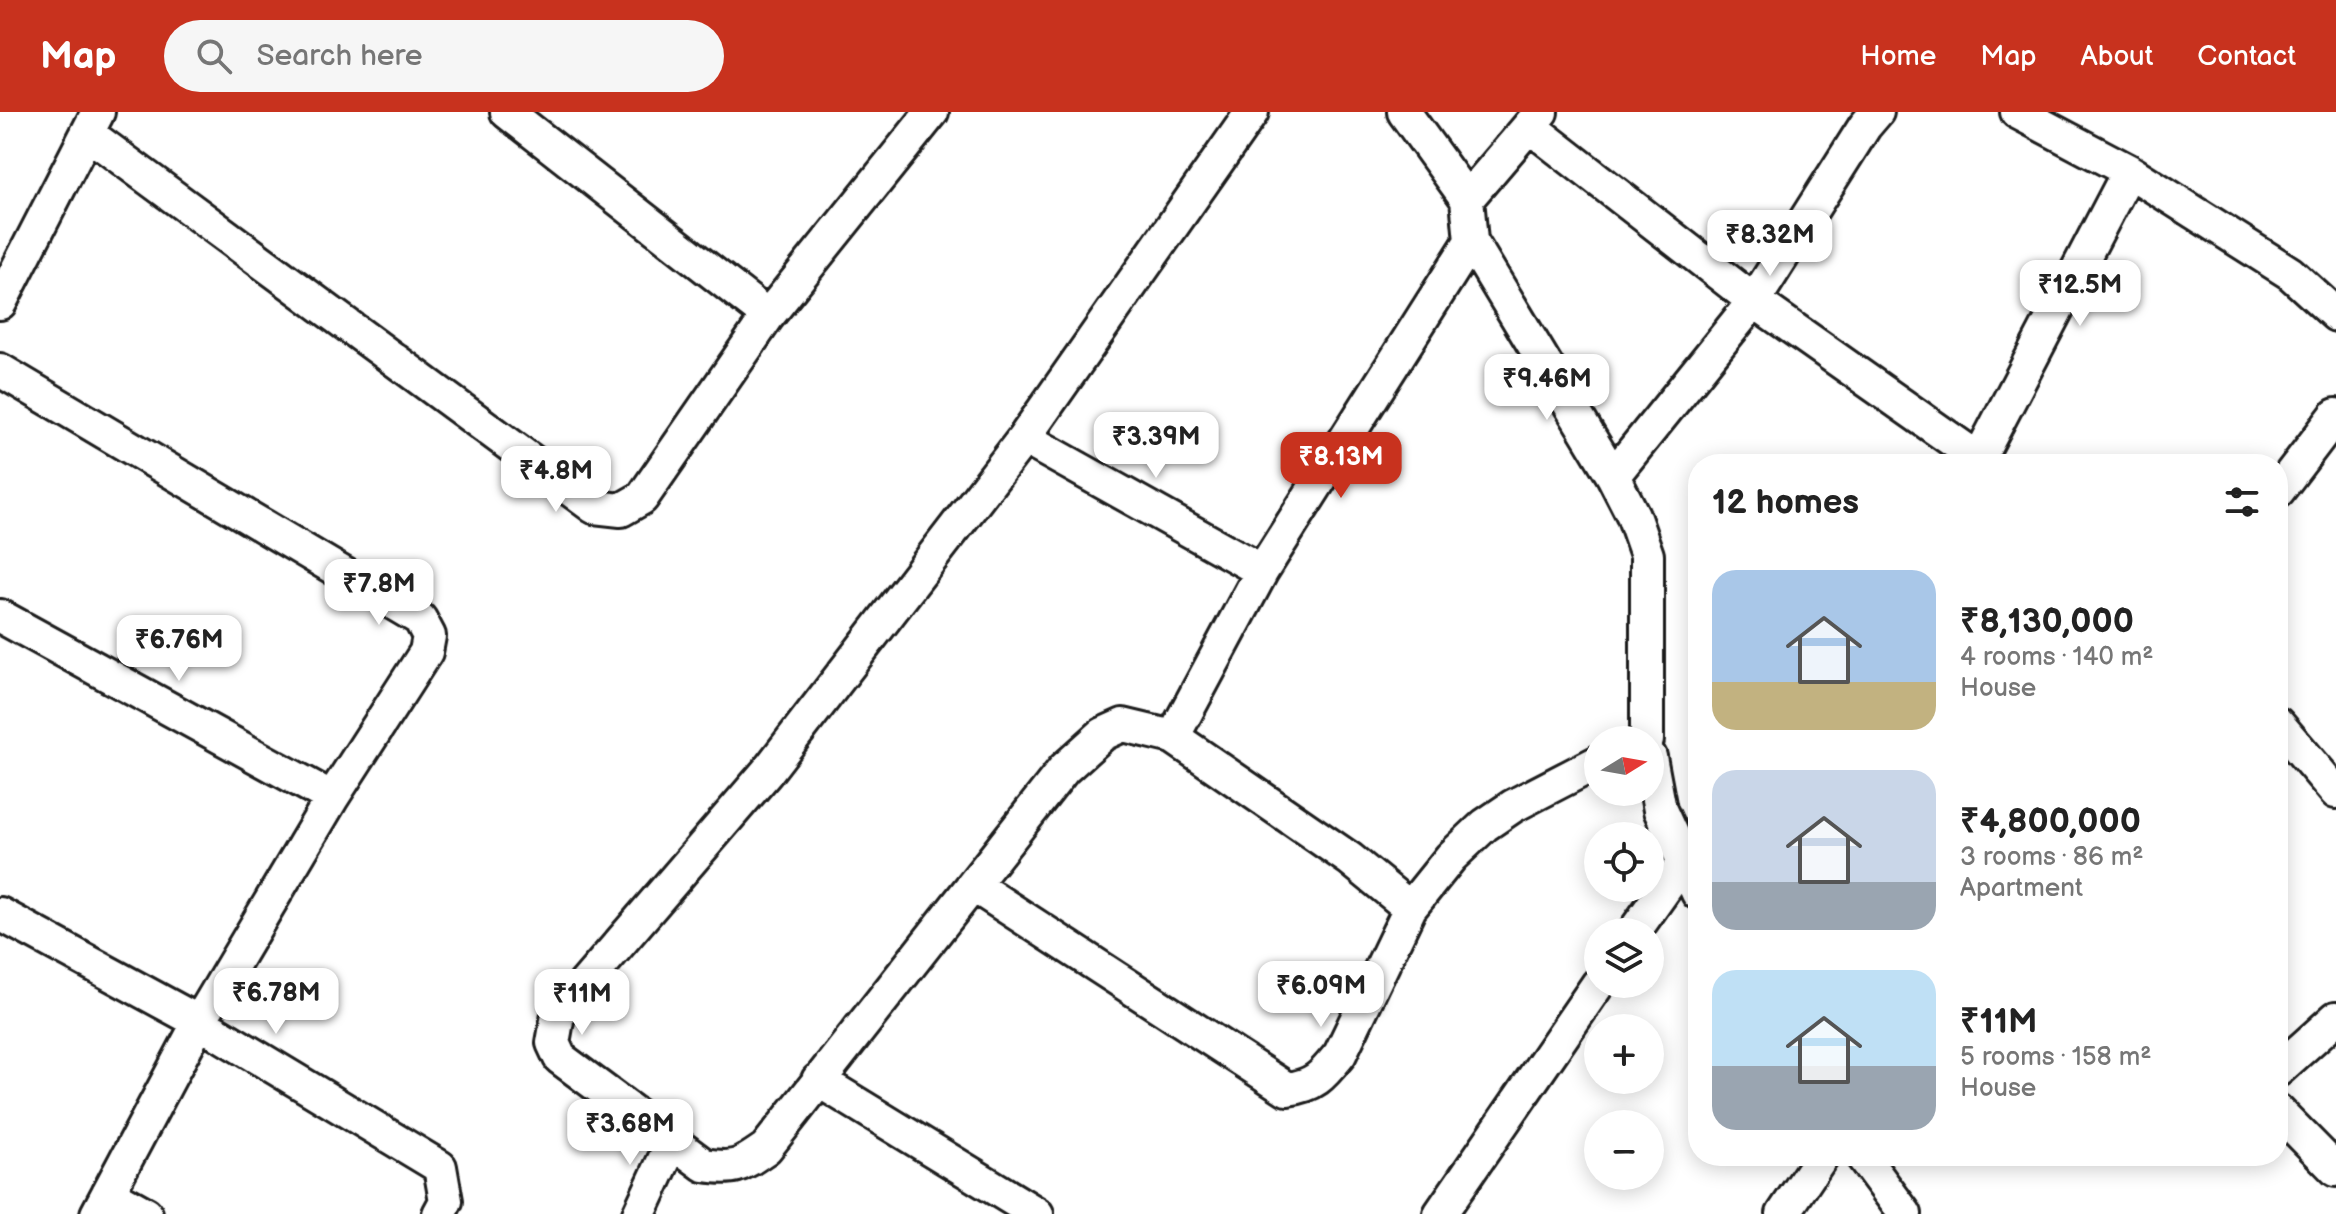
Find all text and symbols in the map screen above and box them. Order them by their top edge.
search box [164,20,724,92]
text: Map [40,34,116,79]
icon: search [192,34,236,78]
text: Search here [256,38,423,74]
text: Home [1860,40,1936,73]
text: Map [1980,40,2037,73]
text: About [2081,40,2153,73]
text: Contact [2197,40,2296,73]
pin: ₹8.32M [1705,210,1835,278]
text: ₹8.32M [1725,220,1815,251]
pin: ₹12.5M [2015,260,2145,328]
text: ₹12.5M [2038,270,2122,301]
pin: ₹9.46M [1482,354,1612,422]
text: ₹9.46M [1502,364,1592,395]
pin: ₹3.39M [1091,412,1221,480]
text: ₹3.39M [1112,422,1200,453]
pin: ₹8.13M [1276,432,1406,500]
text: ₹8.13M [1299,442,1383,473]
pin: ₹4.8M [500,446,612,514]
text: ₹4.8M [519,456,593,487]
icon: filters [2220,480,2264,524]
text: 12 homes [1712,482,1859,523]
pin: ₹7.8M [323,559,435,627]
text: ₹7.8M [343,569,415,600]
text: ₹8,130,000 [1960,601,2134,642]
icon: home [1776,602,1872,698]
pin: ₹6.76M [114,615,244,683]
text: ₹6.76M [135,625,223,656]
text: 4 rooms · 140 m² [1960,642,2154,673]
text: House [1960,673,2036,704]
north arrow [1584,726,1664,806]
map controls [1584,726,1664,1190]
text: ₹4,800,000 [1960,801,2141,842]
icon: home [1776,802,1872,898]
button: locate [1584,822,1664,902]
text: 3 rooms · 86 m² [1960,842,2144,873]
text: Apartment [1960,873,2083,904]
button: layers [1584,918,1664,998]
pin: ₹6.09M [1256,961,1386,1029]
pin: ₹6.78M [211,968,341,1036]
pin: ₹11M [535,969,629,1037]
text: ₹6.09M [1276,971,1366,1002]
text: ₹6.78M [232,978,320,1009]
text: ₹11M [552,979,612,1010]
text: ₹11M [1960,1001,2037,1042]
icon: home [1776,1002,1872,1098]
button: + [1584,1014,1664,1094]
text: 5 rooms · 158 m² [1960,1042,2152,1073]
text: House [1960,1073,2036,1104]
pin: ₹3.68M [565,1099,695,1167]
text: ₹3.68M [585,1109,675,1140]
button: − [1584,1110,1664,1190]

